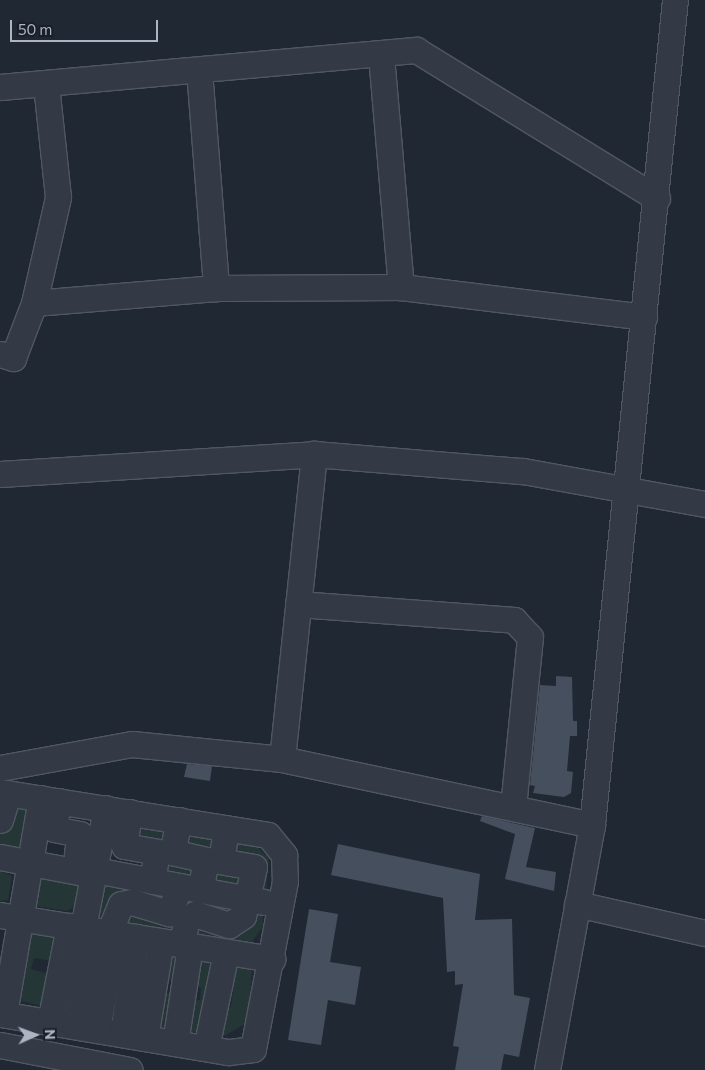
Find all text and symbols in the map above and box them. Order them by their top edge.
scale bar [12,10,160,42]
text: 50 m [18,20,52,38]
north arrow [10,1010,60,1060]
text: N [42,1029,59,1040]

